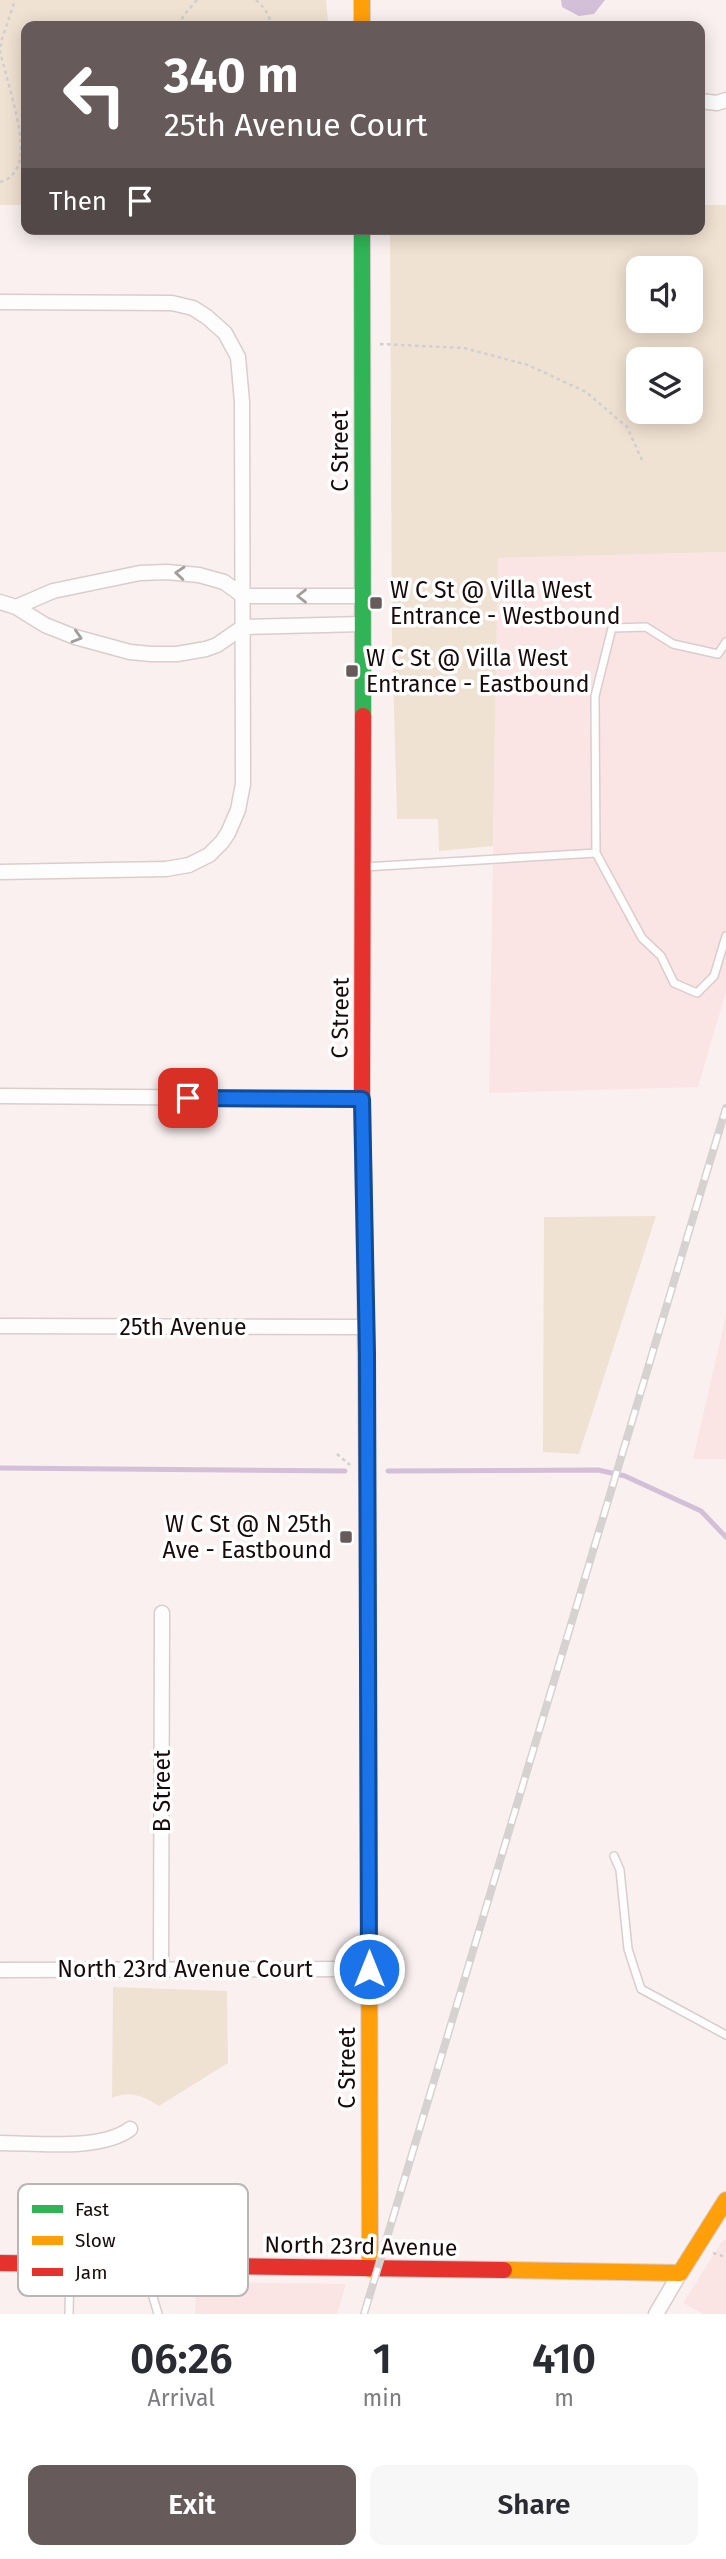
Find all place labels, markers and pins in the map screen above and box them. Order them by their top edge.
place label: W C St @ Villa West Entrance - Westbound [390,576,621,630]
marker: W C St @ Villa West Entrance - Westbound [368,595,384,611]
place label: W C St @ Villa West Entrance - Eastbound [366,644,590,698]
marker: W C St @ Villa West Entrance - Eastbound [344,663,360,679]
pin [158,1068,218,1128]
place label: W C St @ N 25th Ave - Eastbound [163,1510,332,1564]
marker: W C St @ N 25th Ave - Eastbound [338,1529,354,1545]

